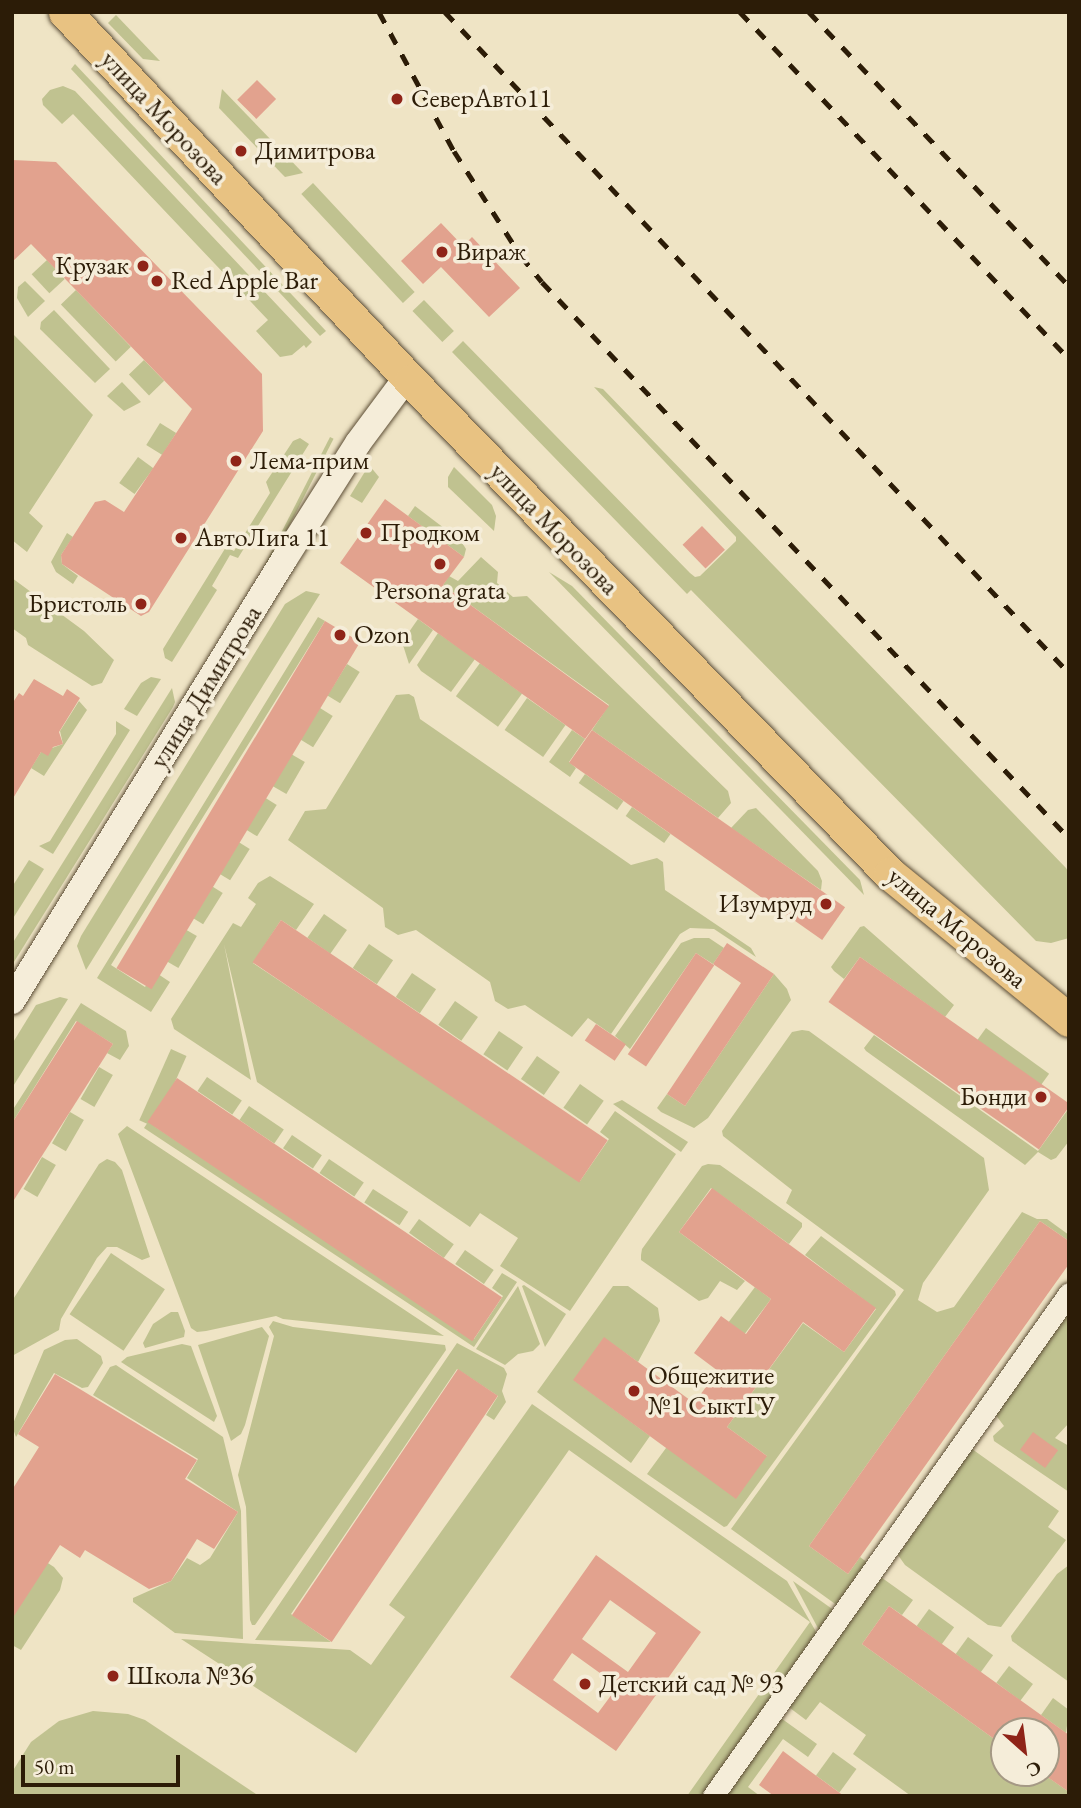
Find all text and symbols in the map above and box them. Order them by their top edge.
street label: улица Морозова [94,45,234,191]
place label: СеверАвто11 [411,83,552,115]
marker: СеверАвто11 [389,91,405,107]
place label: Димитрова [255,135,375,167]
marker: Димитрова [233,143,249,159]
place label: Вираж [456,236,526,268]
marker: Вираж [434,244,450,260]
place label: Крузак [55,250,129,282]
marker: Крузак [135,258,151,274]
place label: Red Apple Bar [171,265,318,297]
marker: Red Apple Bar [149,273,165,289]
place label: Лема-прим [250,445,369,477]
marker: Лема-прим [228,453,244,469]
street label: улица Морозова [483,456,625,602]
place label: Продком [380,517,480,549]
place label: АвтоЛига 11 [195,522,329,554]
marker: Продком [358,525,374,541]
marker: АвтоЛига 11 [173,530,189,546]
marker: Persona grata [432,556,448,572]
place label: Persona grata [374,575,506,607]
place label: Бристоль [28,588,127,620]
marker: Бристоль [133,596,149,612]
street label: улица Димитрова [143,600,269,774]
place label: Ozon [354,619,410,651]
marker: Ozon [332,627,348,643]
street label: улица Морозова [881,861,1033,995]
place label: Изумруд [719,888,812,920]
marker: Изумруд [818,896,834,912]
place label: Бонди [960,1081,1027,1113]
marker: Бонди [1033,1089,1049,1105]
place label: Общежитие №1 СыктГУ [648,1360,776,1422]
marker: Общежитие №1 СыктГУ [626,1383,642,1399]
place label: Школа №36 [127,1660,254,1692]
marker: Школа №36 [105,1668,121,1684]
place label: Детский сад № 93 [599,1668,784,1700]
marker: Детский сад № 93 [577,1676,593,1692]
north arrow [990,1717,1060,1787]
scale bar [24,1742,184,1786]
text: 50 m [34,1753,75,1780]
text: С [1022,1755,1046,1783]

